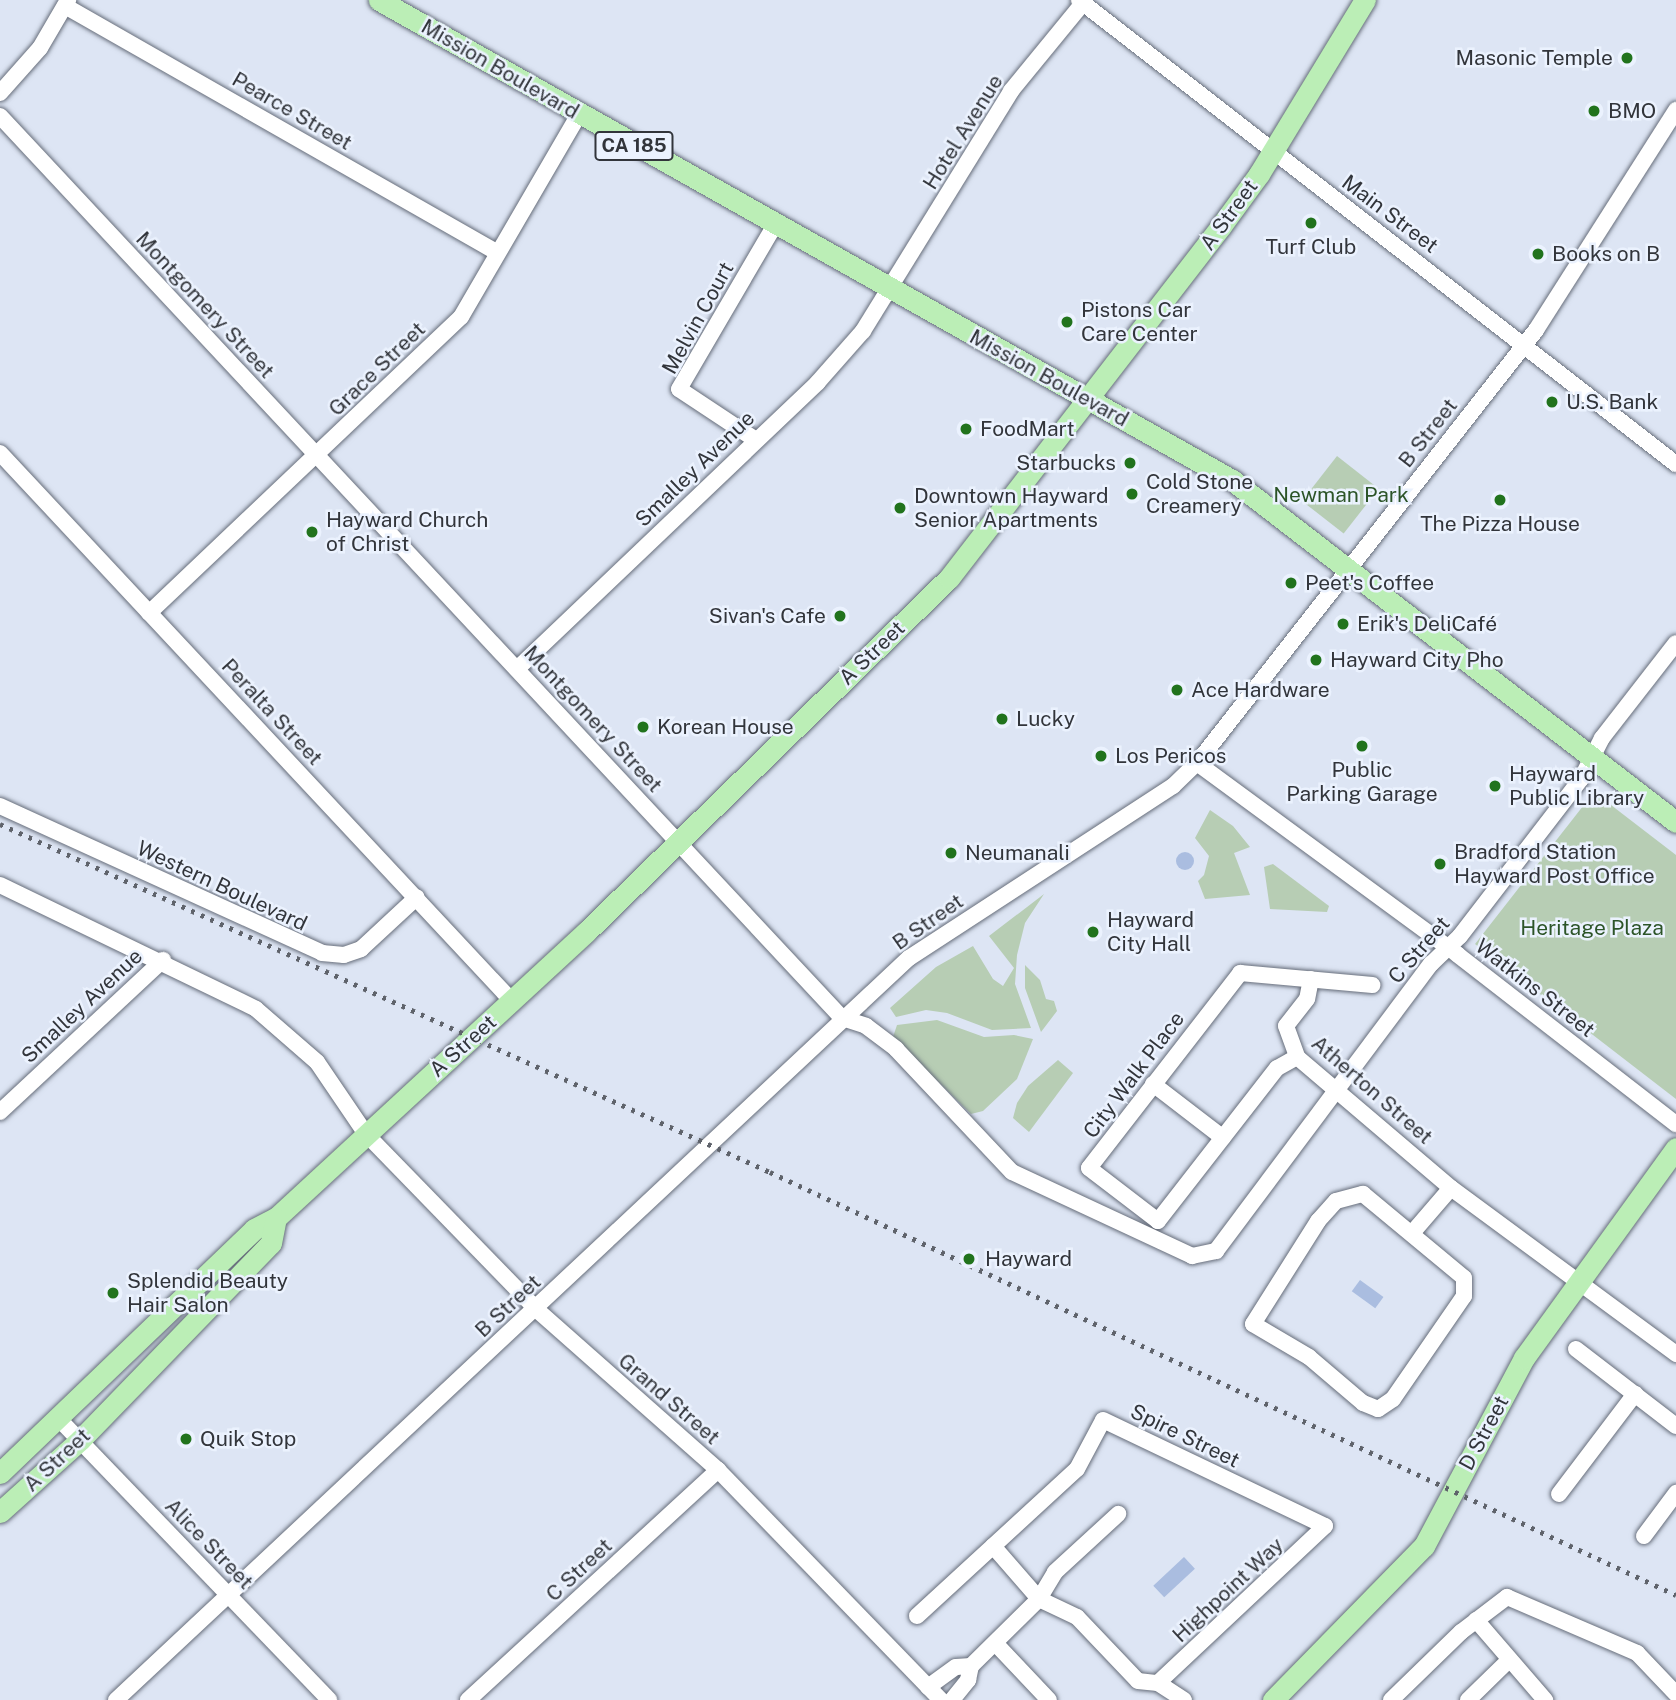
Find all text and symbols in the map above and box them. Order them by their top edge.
street label: Mission Boulevard [417,14,583,124]
place label: Masonic Temple [1455,45,1613,71]
marker: Masonic Temple [1619,50,1635,66]
street label: Pearce Street [228,67,356,155]
street label: Hotel Avenue [918,70,1008,194]
place label: BMO [1608,98,1656,124]
marker: BMO [1586,103,1602,119]
road number: CA 185 [594,130,674,162]
street label: Main Street [1337,170,1443,258]
street label: A Street [1195,175,1263,255]
marker: Turf Club [1303,215,1319,231]
street label: Montgomery Street [131,226,279,384]
place label: Turf Club [1266,234,1356,260]
place label: Books on B [1552,241,1660,267]
marker: Books on B [1530,246,1546,262]
street label: Melvin Court [657,258,739,378]
place label: Pistons Car Care Center [1081,297,1198,347]
marker: Pistons Car Care Center [1059,314,1075,330]
street label: Grace Street [323,317,431,421]
street label: Mission Boulevard [965,324,1133,432]
place label: U.S. Bank [1566,389,1658,415]
street label: B Street [1393,394,1463,472]
marker: U.S. Bank [1544,394,1560,410]
street label: Smalley Avenue [630,406,760,532]
place label: FoodMart [980,416,1075,442]
marker: FoodMart [958,421,974,437]
place label: Starbucks [1016,450,1116,476]
marker: Starbucks [1122,455,1138,471]
place label: Cold Stone Creamery [1146,469,1253,519]
park label: Newman Park [1273,482,1409,508]
place label: Downtown Hayward Senior Apartments [914,483,1109,533]
marker: Cold Stone Creamery [1124,486,1140,502]
marker: The Pizza House [1492,492,1508,508]
marker: Downtown Hayward Senior Apartments [892,500,908,516]
place label: Hayward Church of Christ [326,507,488,557]
place label: The Pizza House [1420,511,1580,537]
marker: Hayward Church of Christ [304,524,320,540]
place label: Peet's Coffee [1305,570,1434,596]
marker: Peet's Coffee [1283,575,1299,591]
place label: Sivan's Cafe [709,603,826,629]
marker: Sivan's Cafe [832,608,848,624]
place label: Erik's DeliCafé [1357,611,1497,637]
street label: A Street [834,616,910,690]
marker: Erik's DeliCafé [1335,616,1351,632]
street label: Montgomery Street [519,640,667,798]
place label: Hayward City Pho [1330,647,1504,673]
marker: Hayward City Pho [1308,652,1324,668]
street label: Peralta Street [216,654,328,770]
place label: Ace Hardware [1191,677,1330,703]
marker: Ace Hardware [1169,682,1185,698]
place label: Lucky [1016,706,1075,732]
marker: Lucky [994,711,1010,727]
place label: Korean House [657,714,794,740]
marker: Korean House [635,719,651,735]
marker: Public Parking Garage [1354,738,1370,754]
place label: Los Pericos [1115,743,1227,769]
marker: Los Pericos [1093,748,1109,764]
place label: Public Parking Garage [1286,757,1438,807]
place label: Hayward Public Library [1509,761,1644,811]
marker: Hayward Public Library [1487,778,1503,794]
street label: Western Boulevard [133,836,311,936]
place label: Bradford Station Hayward Post Office [1454,839,1655,889]
place label: Neumanali [965,840,1070,866]
marker: Neumanali [943,845,959,861]
marker: Bradford Station Hayward Post Office [1432,856,1448,872]
street label: B Street [888,889,968,955]
place label: Hayward City Hall [1107,907,1194,957]
street label: C Street [1383,911,1455,989]
park label: Heritage Plaza [1520,915,1664,941]
marker: Hayward City Hall [1085,924,1101,940]
street label: Watkins Street [1470,934,1600,1042]
street label: Smalley Avenue [16,944,148,1068]
street label: City Walk Place [1078,1007,1190,1143]
street label: A Street [424,1009,502,1083]
street label: Atherton Street [1306,1031,1438,1149]
place label: Hayward [985,1246,1072,1272]
marker: Hayward [959,1249,979,1269]
place label: Splendid Beauty Hair Salon [127,1268,288,1318]
street label: B Street [470,1269,546,1343]
marker: Splendid Beauty Hair Salon [105,1285,121,1301]
street label: Grand Street [613,1348,725,1450]
street label: D Street [1454,1391,1514,1475]
street label: Spire Street [1126,1399,1244,1473]
street label: A Street [19,1423,95,1497]
place label: Quik Stop [200,1426,296,1452]
marker: Quik Stop [178,1431,194,1447]
street label: Alice Street [160,1494,258,1594]
street label: Highpoint Way [1167,1532,1289,1648]
street label: C Street [541,1533,617,1607]

